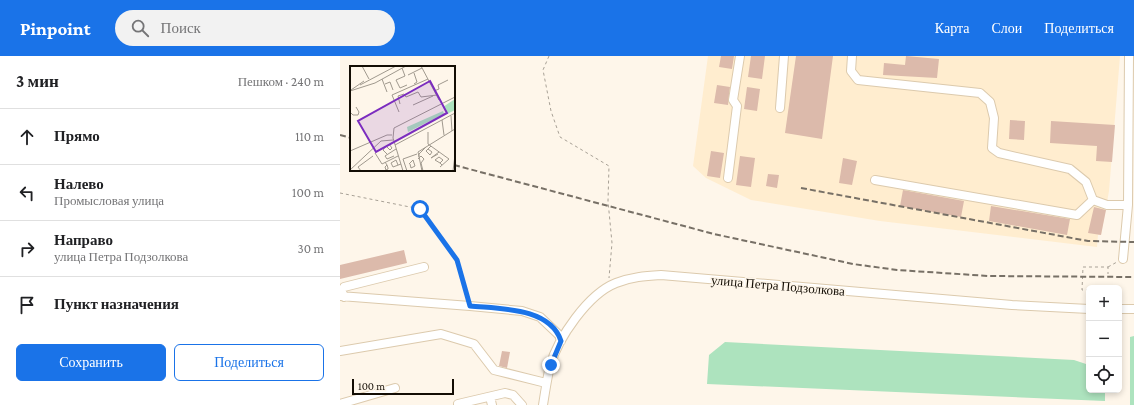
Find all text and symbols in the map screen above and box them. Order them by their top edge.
search box [115,10,395,46]
icon: search [129,17,151,39]
text: Pinpoint [20,18,91,39]
text: Поиск [161,20,201,36]
text: Карта [935,20,969,36]
text: Слои [991,20,1022,36]
text: Поделиться [1044,20,1114,36]
inset map [350,66,455,171]
text: 3 мин [16,72,59,91]
text: Пешком · 240 m [238,74,324,89]
icon: ahead [16,126,38,148]
text: Прямо [54,128,100,144]
text: 110 m [295,129,324,144]
text: Налево [54,176,104,192]
icon: left [16,182,38,204]
text: 100 m [292,185,324,200]
text: Промысловая улица [54,193,164,208]
route start [411,200,429,218]
text: Направо [54,232,113,248]
icon: right [16,238,38,260]
text: 30 m [298,241,324,256]
text: улица Петра Подзолкова [54,249,188,264]
street label: улица Петра Подзолкова [710,272,846,299]
map controls [1086,285,1122,393]
button: + [1086,285,1122,321]
icon: arrive [16,294,38,316]
text: Пункт назначения [54,296,179,312]
button: − [1086,321,1122,357]
button: Сохранить [16,344,166,381]
button: Поделиться [174,344,324,381]
route end [542,356,560,374]
button: locate [1086,357,1122,393]
scale bar [352,377,454,396]
text: 100 m [358,380,385,392]

